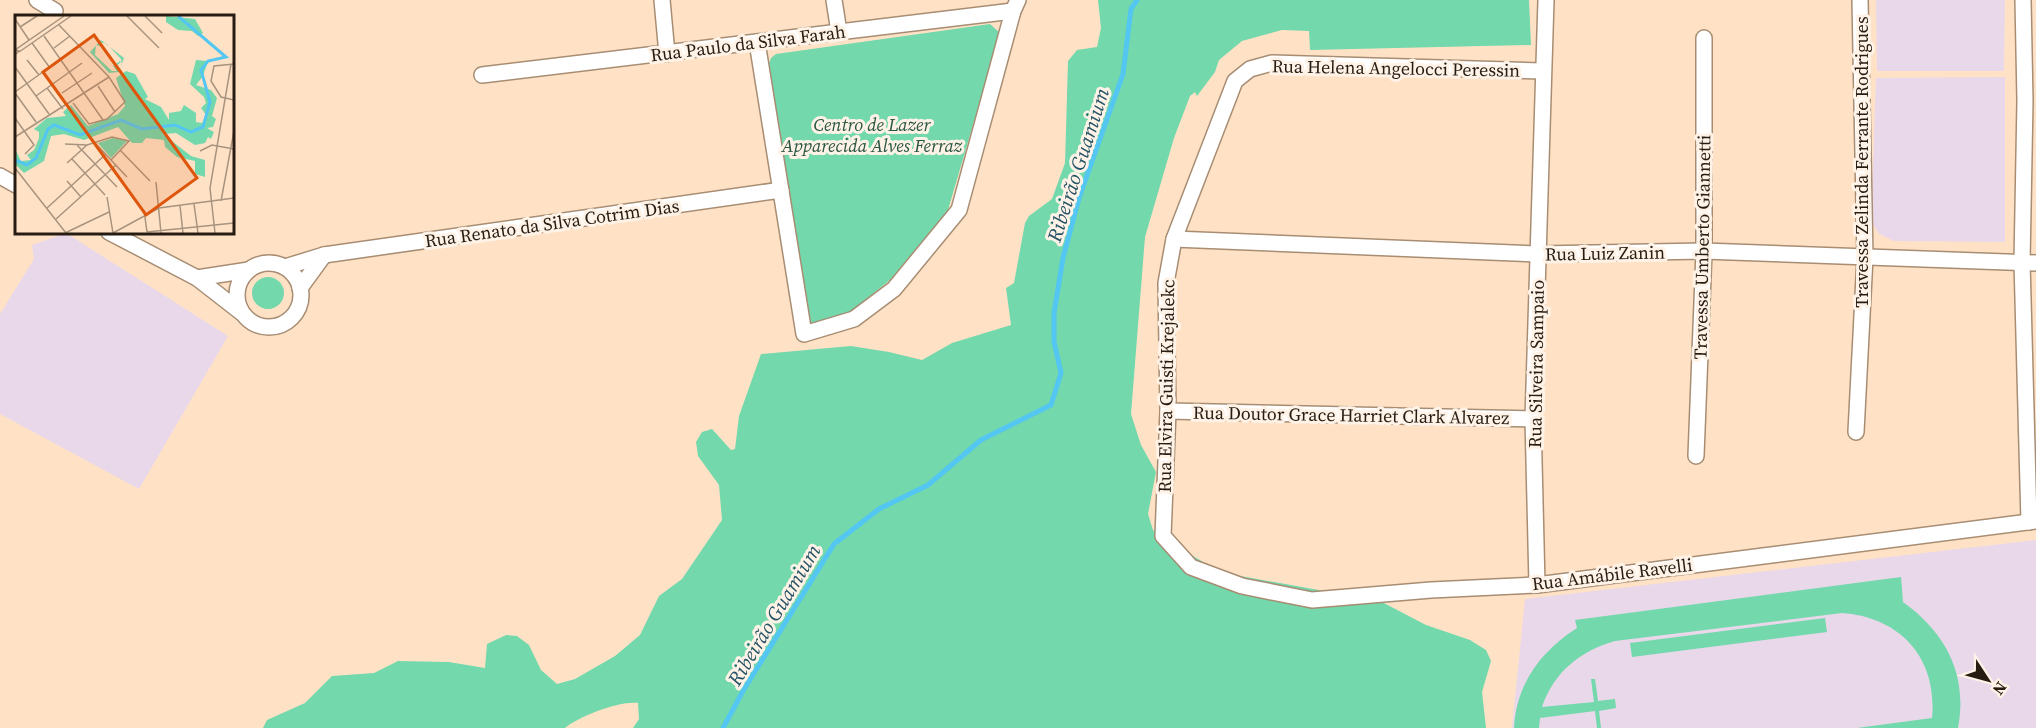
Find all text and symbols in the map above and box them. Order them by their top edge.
inset map [15,15,234,234]
street label: Travessa Zelinda Ferrante Rodrigues [1849,16,1874,308]
street label: Rua Paulo da Silva Farah [649,19,847,67]
street label: Rua Helena Angelocci Peressin [1272,53,1520,83]
water label: Ribeirão Guamium [1040,84,1116,246]
park label: Centro de Lazer Apparecida Alves Ferraz [781,112,963,158]
street label: Travessa Umberto Giannetti [1688,135,1716,359]
street label: Rua Renato da Silva Cotrim Dias [423,193,681,253]
street label: Rua Luiz Zanin [1545,239,1665,267]
street label: Rua Elvira Guisti Krejalekc [1152,279,1180,493]
street label: Rua Silveira Sampaio [1522,280,1550,448]
street label: Rua Doutor Grace Harriet Clark Alvarez [1193,400,1509,430]
water label: Ribeirão Guamium [720,539,828,692]
street label: Rua Amábile Ravelli [1530,552,1694,596]
north arrow [1958,650,2018,710]
text: N [1988,678,2012,700]

